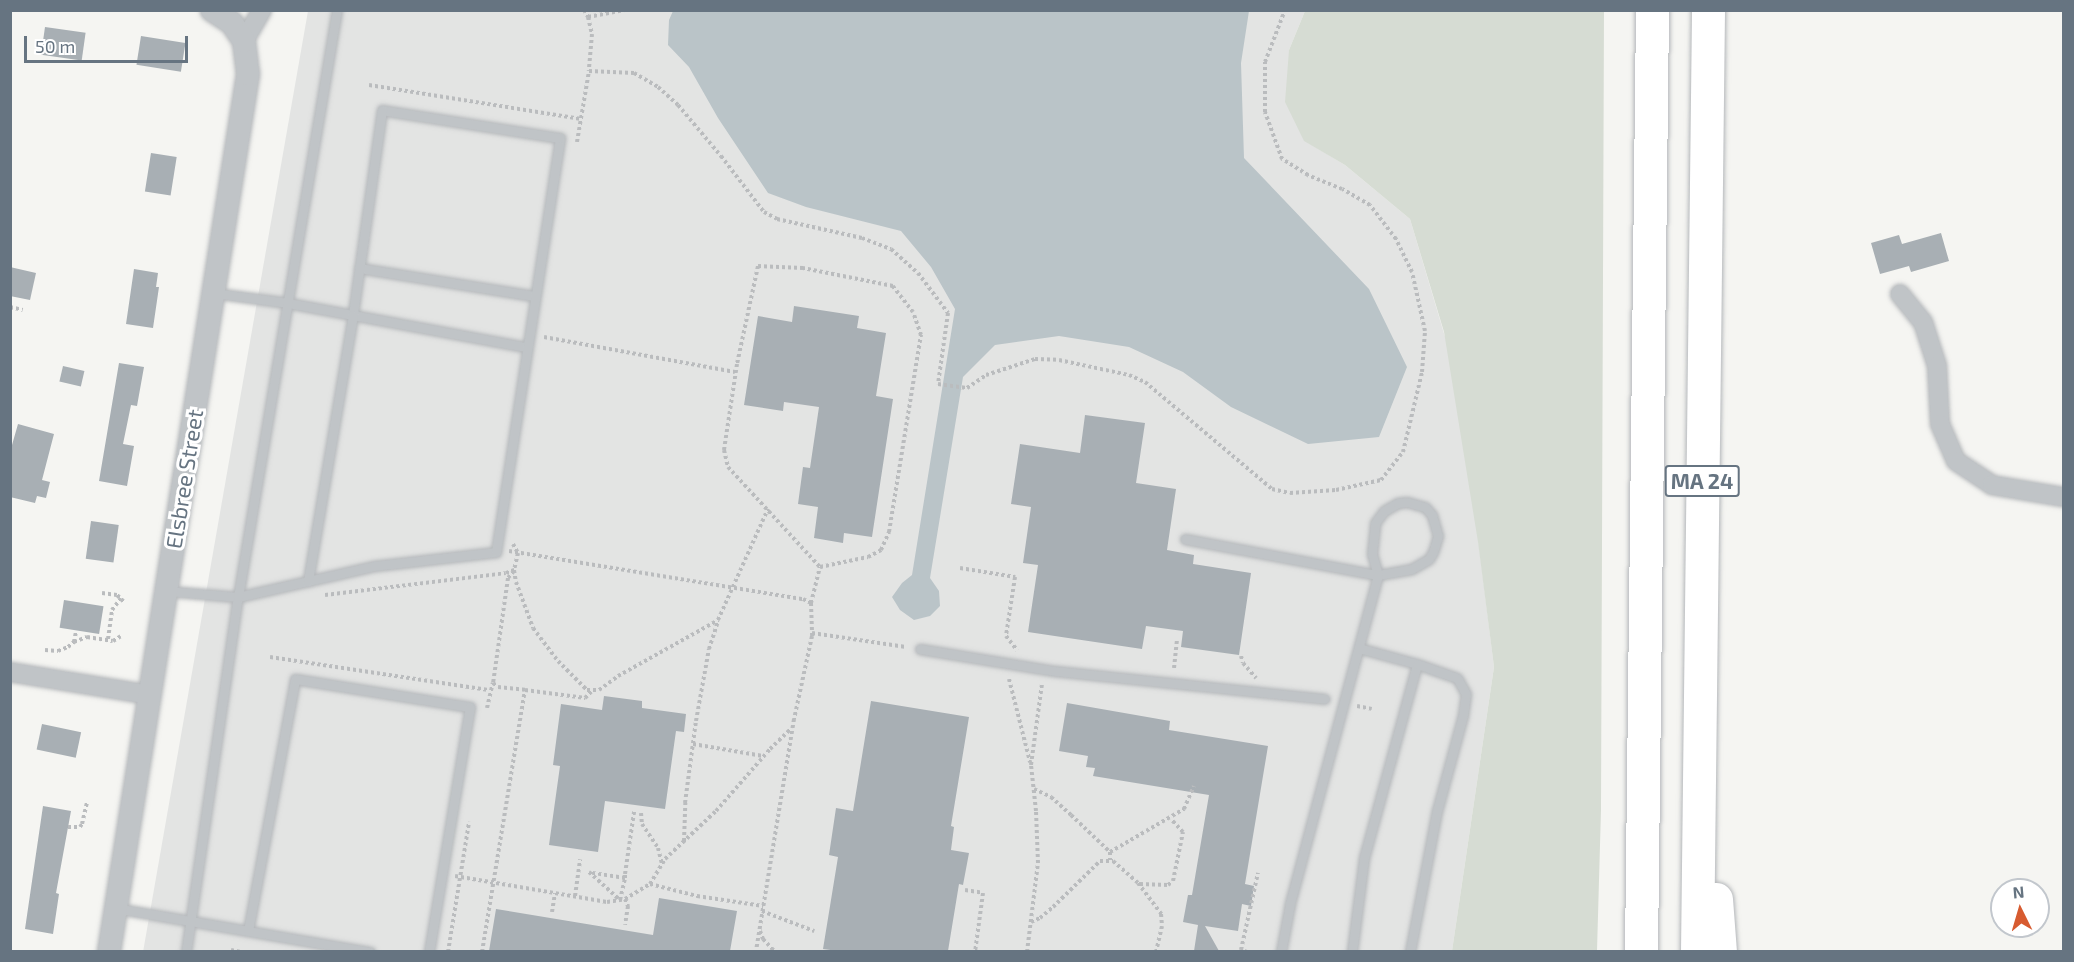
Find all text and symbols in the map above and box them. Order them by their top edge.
scale bar [27,24,190,62]
text: 50 m [35,35,75,57]
street label: Elsbree Street [160,407,208,551]
road number: MA 24 [1663,463,1741,499]
north arrow [1990,878,2050,938]
text: N [2012,882,2025,902]

